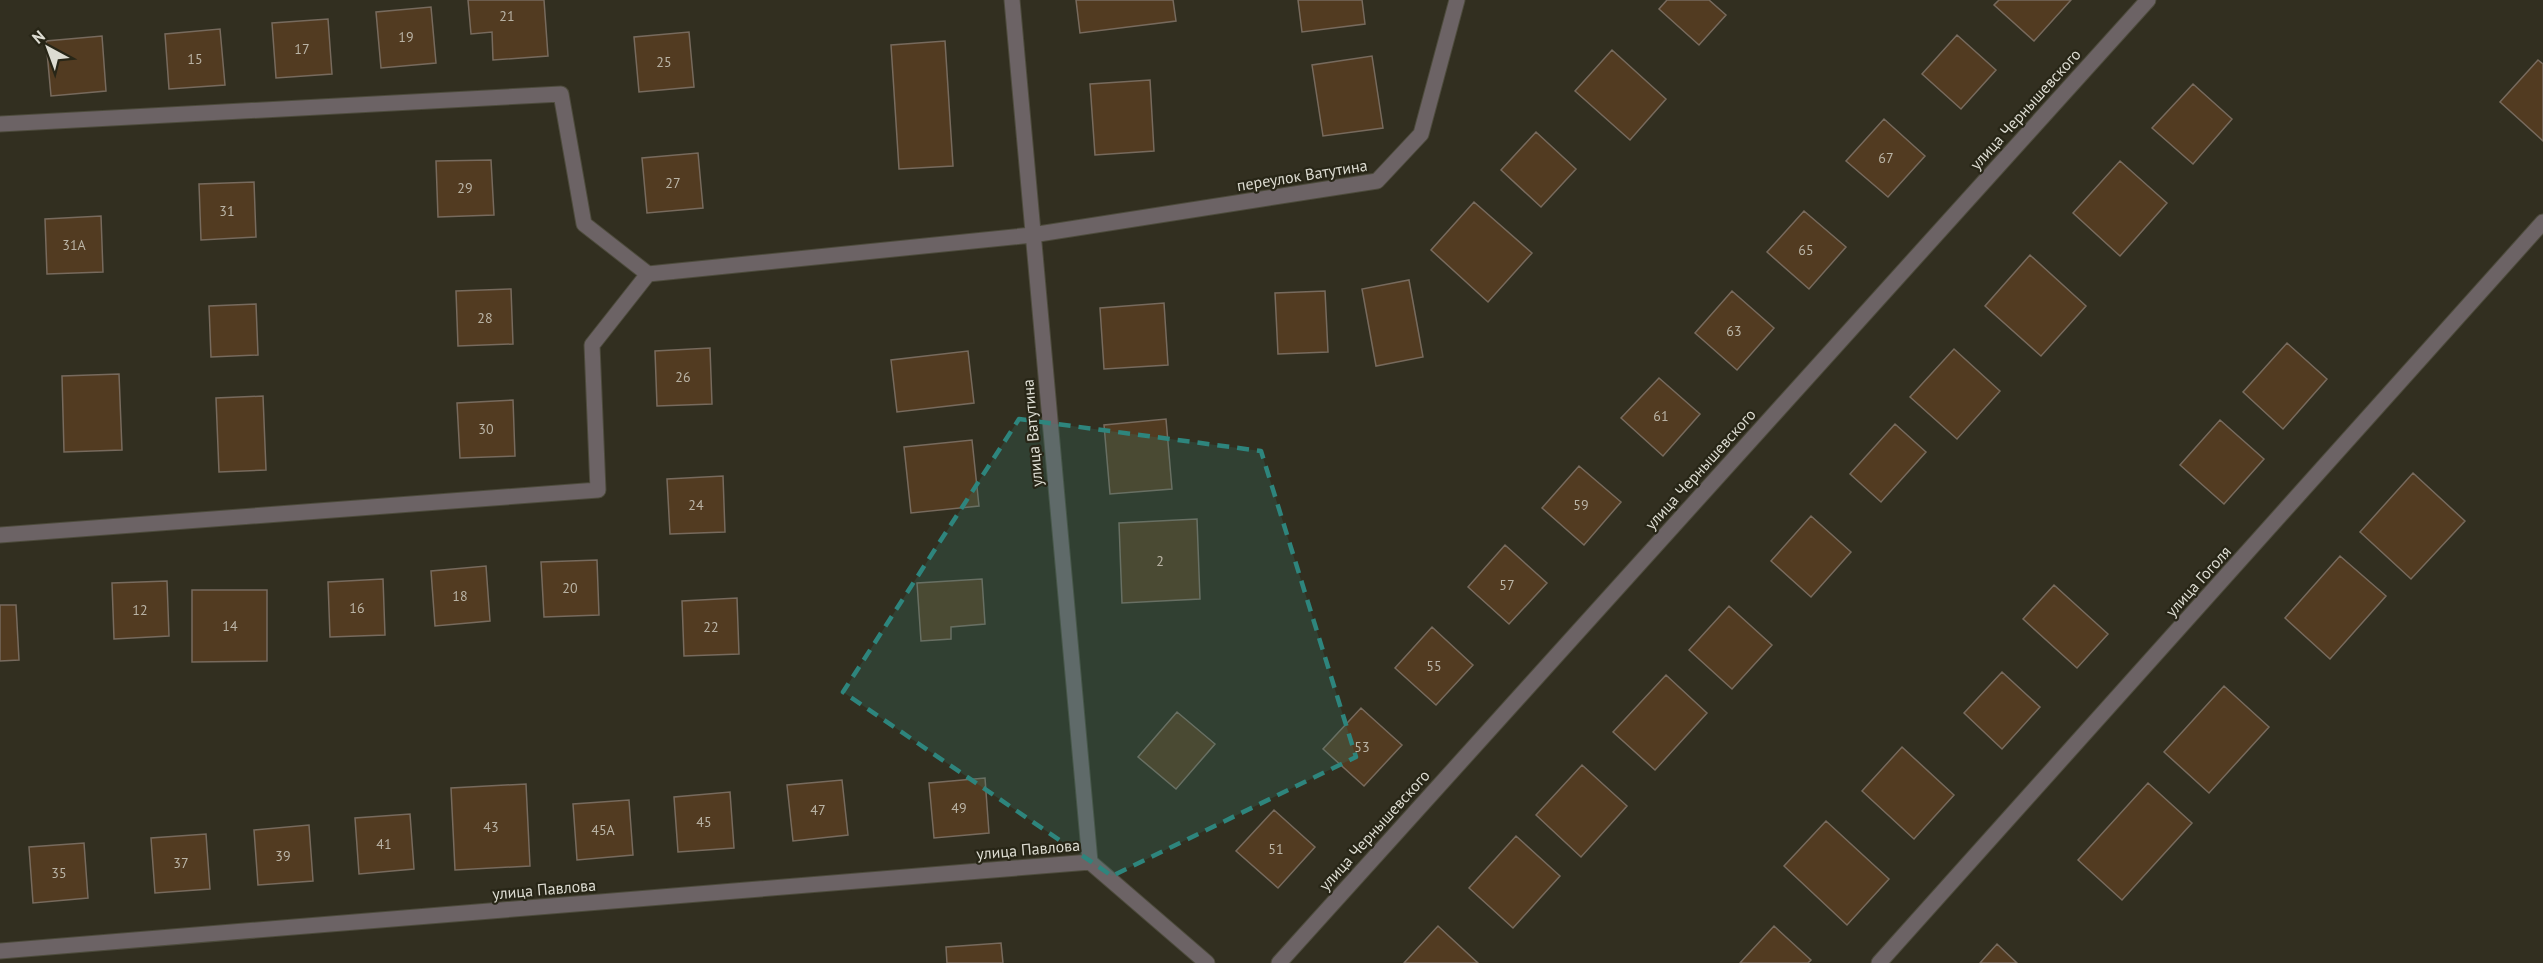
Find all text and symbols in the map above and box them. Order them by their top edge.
house number: 21 [499,7,515,25]
north arrow [18,18,78,78]
text: N [28,26,49,48]
house number: 19 [398,28,414,46]
house number: 17 [294,40,310,58]
street label: улица Чернышевского [1965,44,2085,174]
house number: 15 [187,50,203,68]
house number: 25 [656,53,672,71]
house number: 67 [1878,149,1894,167]
street label: переулок Ватутина [1235,155,1369,195]
house number: 27 [665,174,681,192]
house number: 29 [457,179,473,197]
house number: 31 [219,202,235,220]
house number: 31А [62,236,87,254]
house number: 65 [1798,241,1814,259]
house number: 28 [477,309,493,327]
house number: 63 [1726,322,1742,340]
house number: 26 [675,368,691,386]
street label: улица Ватутина [1017,378,1047,488]
street label: улица Чернышевского [1640,404,1760,534]
house number: 61 [1653,407,1669,425]
house number: 30 [478,420,494,438]
house number: 24 [688,496,704,514]
house number: 59 [1573,496,1589,514]
street label: улица Гоголя [2161,541,2235,621]
house number: 2 [1156,552,1164,570]
house number: 57 [1499,576,1515,594]
house number: 20 [562,579,578,597]
house number: 18 [452,587,468,605]
house number: 16 [349,599,365,617]
house number: 12 [132,601,148,619]
house number: 14 [222,617,238,635]
house number: 22 [703,618,719,636]
house number: 55 [1426,657,1442,675]
house number: 53 [1354,738,1370,756]
street label: улица Чернышевского [1314,765,1434,895]
house number: 49 [951,799,967,817]
house number: 47 [810,801,826,819]
house number: 45 [696,813,712,831]
house number: 43 [483,818,499,836]
house number: 45А [591,821,616,839]
house number: 41 [376,835,392,853]
street label: улица Павлова [975,835,1081,863]
house number: 51 [1268,840,1284,858]
house number: 39 [275,847,291,865]
house number: 37 [173,854,189,872]
house number: 35 [51,864,67,882]
street label: улица Павлова [491,875,597,903]

